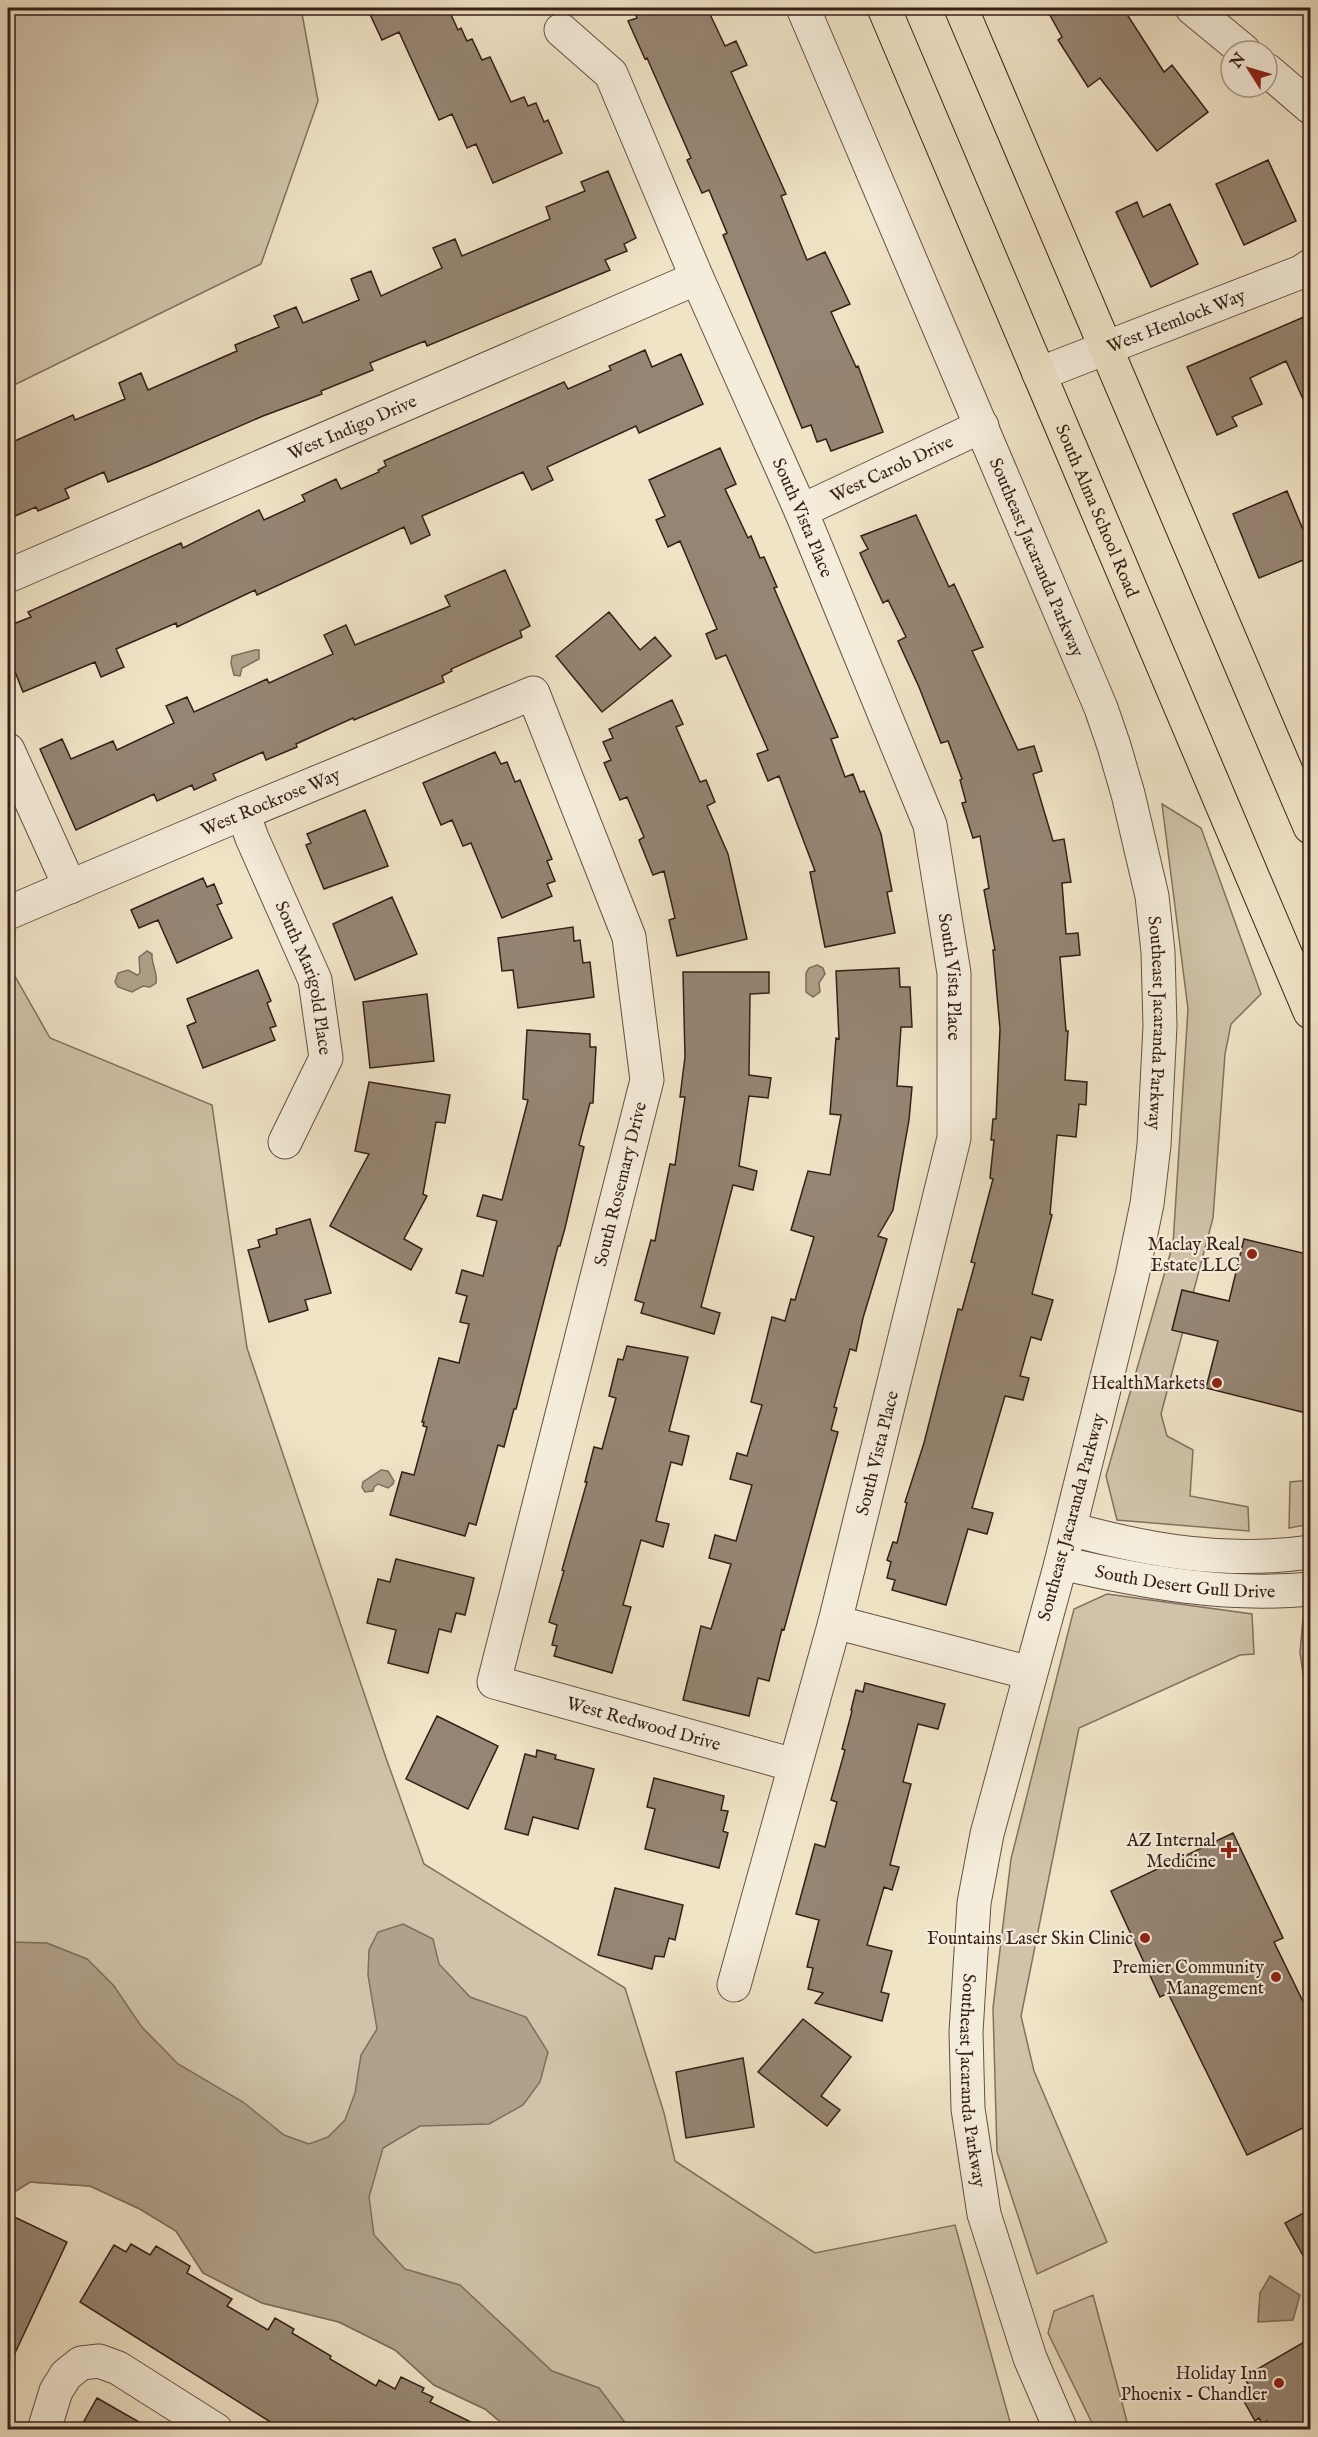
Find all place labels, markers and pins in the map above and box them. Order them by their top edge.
place label: Maclay Real Estate LLC [1148,1234,1240,1278]
marker: Maclay Real Estate LLC [1245,1247,1259,1261]
place label: HealthMarkets [1092,1373,1205,1396]
marker: HealthMarkets [1210,1376,1224,1390]
place label: AZ Internal Medicine [1126,1830,1216,1874]
marker: AZ Internal Medicine [1220,1841,1238,1859]
place label: Fountains Laser Skin Clinic [927,1928,1133,1951]
marker: Fountains Laser Skin Clinic [1138,1931,1152,1945]
place label: Premier Community Management [1112,1957,1264,2001]
marker: Premier Community Management [1269,1970,1283,1984]
place label: Holiday Inn Phoenix - Chandler [1121,2363,1267,2407]
marker: Holiday Inn Phoenix - Chandler [1272,2376,1286,2390]

